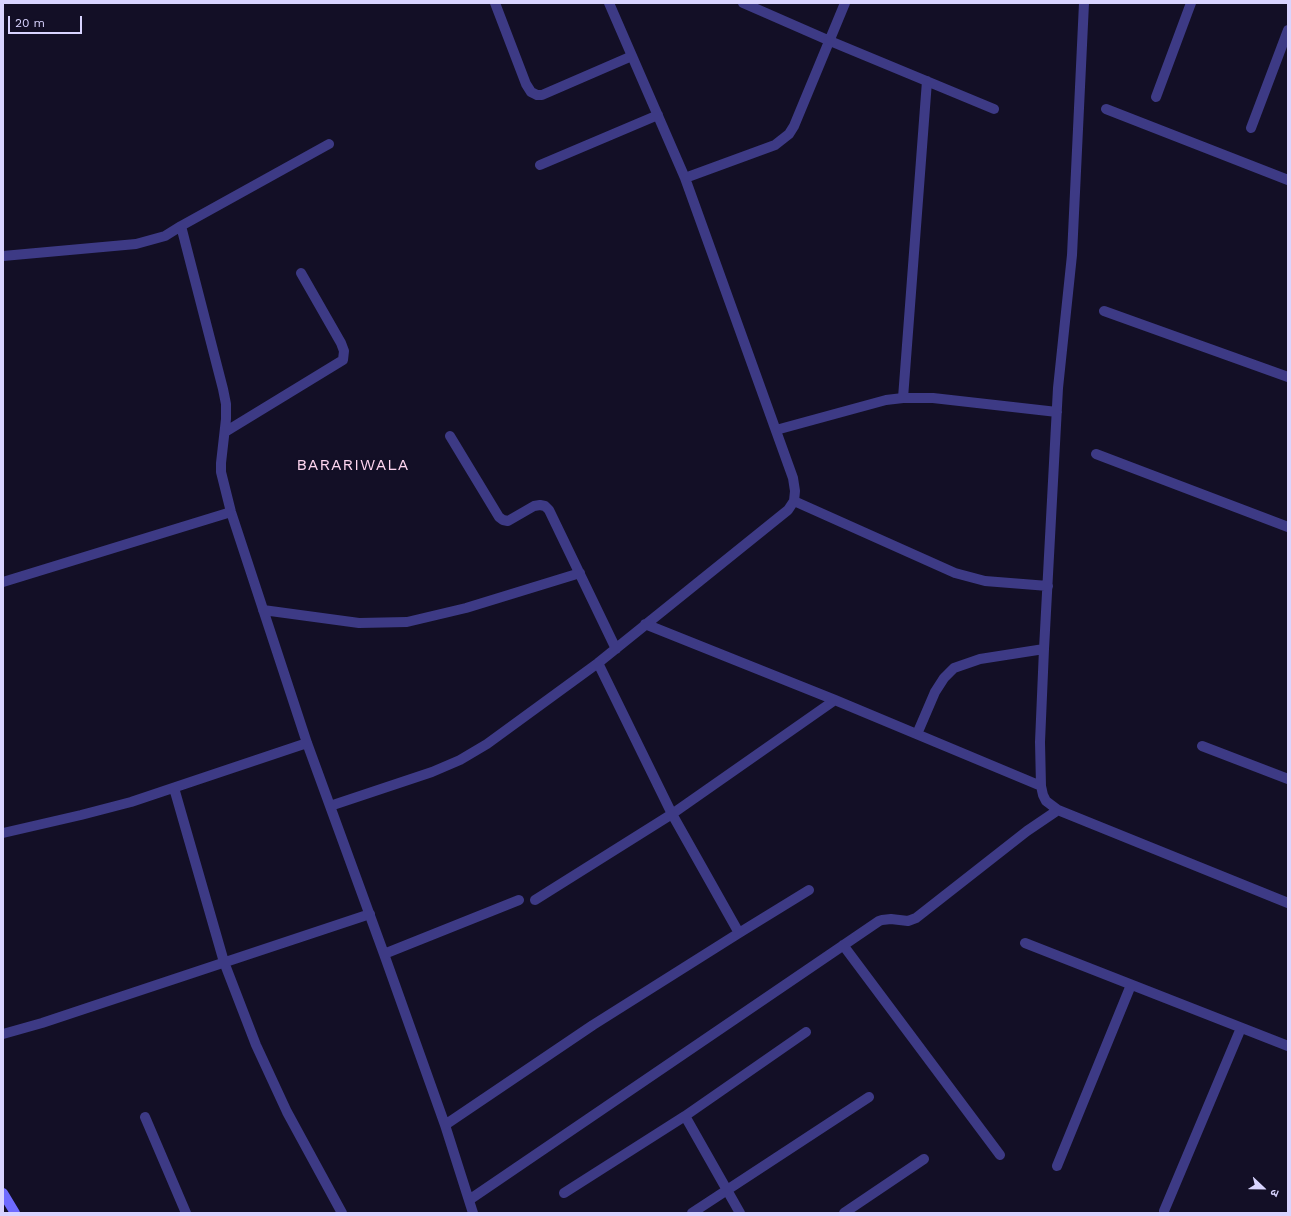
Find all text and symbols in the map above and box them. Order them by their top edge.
scale bar [10,8,84,34]
text: 20 m [15,16,45,30]
district label: BARARIWALA [297,455,409,475]
north arrow [1243,1168,1283,1208]
text: उ [1267,1187,1282,1198]

